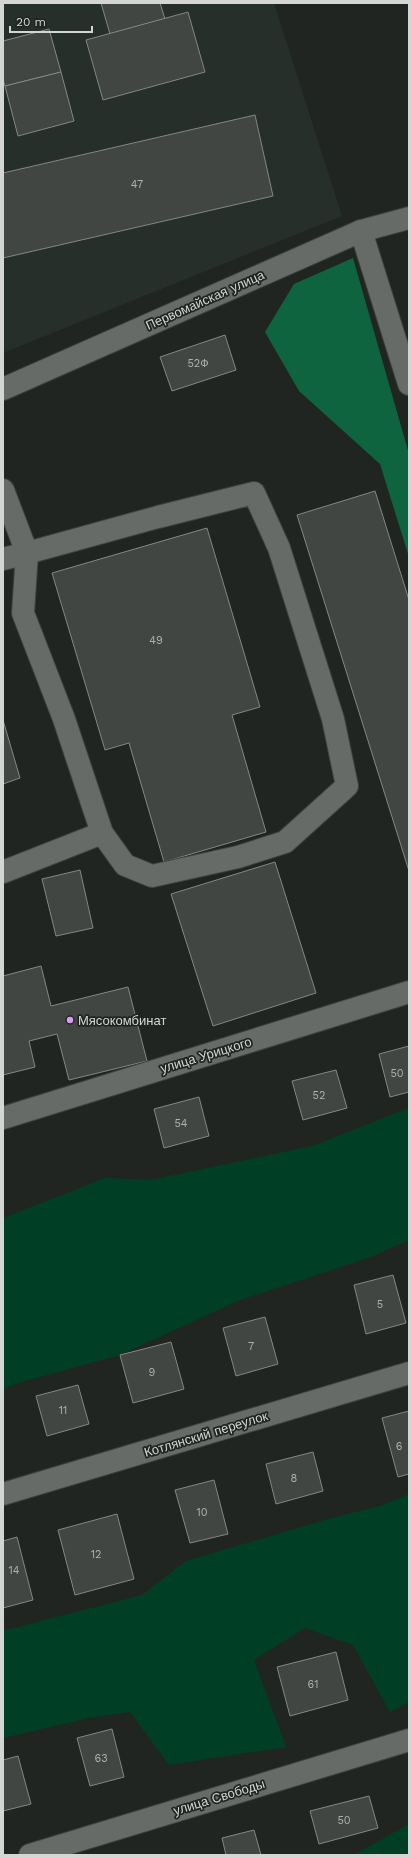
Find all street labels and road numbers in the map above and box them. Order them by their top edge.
street label: Первомайская улица [143,267,267,333]
street label: улица Урицкого [159,1034,253,1076]
street label: Котлянский переулок [142,1408,270,1460]
street label: улица Свободы [171,1776,267,1818]

